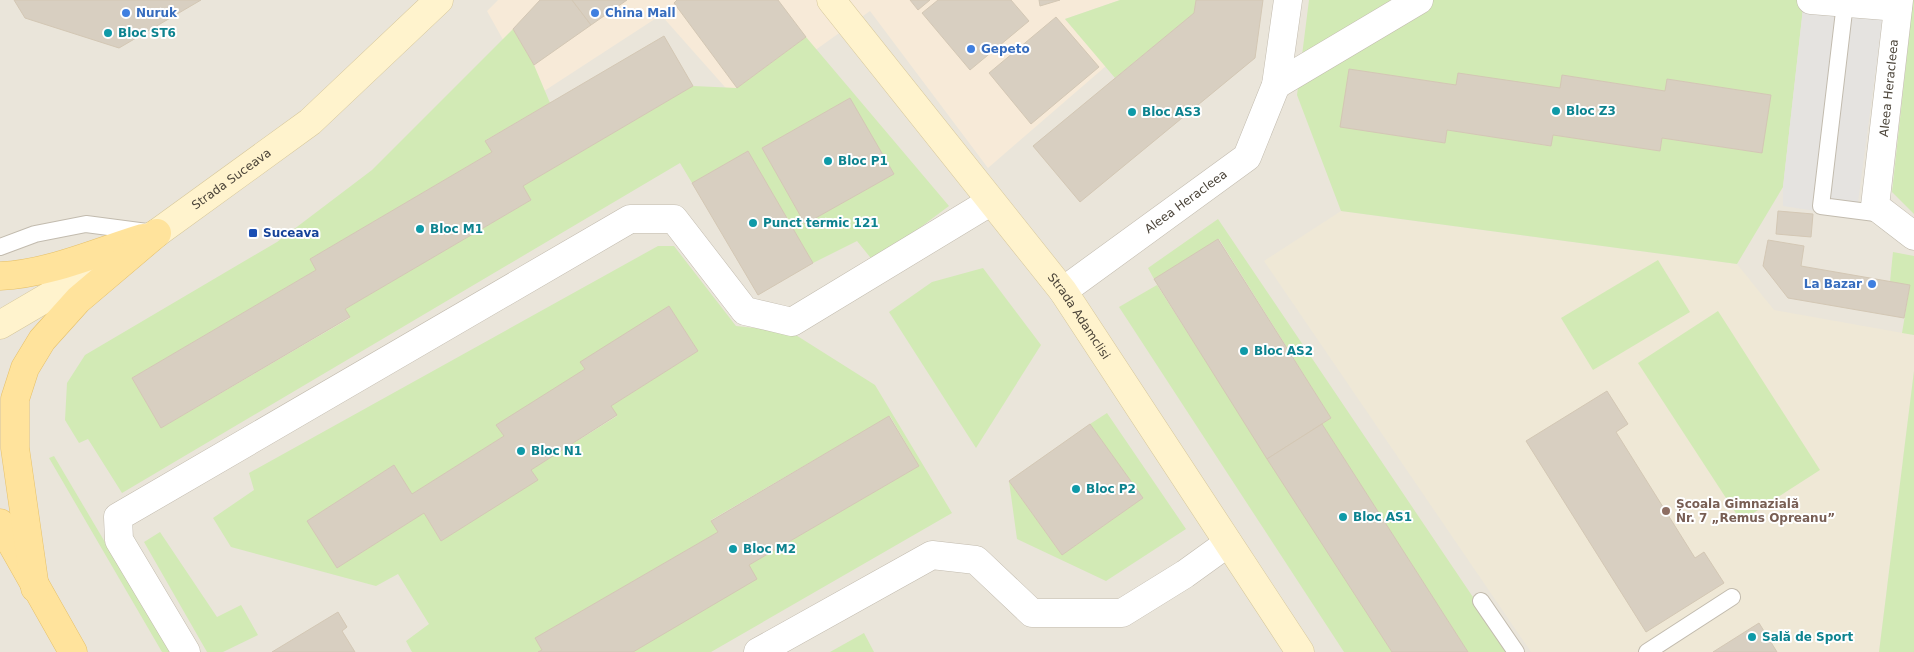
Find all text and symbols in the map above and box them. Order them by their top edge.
place label: Nuruk [136,6,178,20]
place label: China Mall [605,6,676,20]
marker: Nuruk [120,7,132,19]
marker: China Mall [589,7,601,19]
place label: Bloc ST6 [118,26,176,40]
marker: Bloc ST6 [102,27,114,39]
street label: Aleea Heracleea [1877,38,1901,138]
place label: Gepeto [981,42,1030,56]
marker: Gepeto [965,43,977,55]
place label: Bloc Z3 [1566,104,1616,118]
place label: Bloc AS3 [1142,105,1201,119]
marker: Bloc Z3 [1550,105,1562,117]
marker: Bloc AS3 [1126,106,1138,118]
street label: Strada Suceava [189,146,274,212]
place label: Bloc P1 [838,154,888,168]
marker: Bloc P1 [822,155,834,167]
street label: Aleea Heracleea [1142,167,1230,236]
place label: Punct termic 121 [763,216,879,230]
marker: Punct termic 121 [747,217,759,229]
place label: Bloc M1 [430,222,483,236]
marker: Bloc M1 [414,223,426,235]
place label: Suceava [263,226,319,240]
marker: Suceava [247,227,259,239]
street label: Strada Adamclisi [1045,270,1113,362]
place label: La Bazar [1804,277,1862,291]
marker: La Bazar [1866,278,1878,290]
place label: Bloc AS2 [1254,344,1313,358]
marker: Bloc AS2 [1238,345,1250,357]
place label: Bloc N1 [531,444,582,458]
marker: Bloc N1 [515,445,527,457]
place label: Bloc P2 [1086,482,1136,496]
marker: Bloc P2 [1070,483,1082,495]
place label: Școala Gimnazială Nr. 7 „Remus Opreanu” [1676,497,1835,525]
marker: Școala Gimnazială Nr. 7 „Remus Opreanu” [1660,505,1672,517]
place label: Bloc AS1 [1353,510,1412,524]
marker: Bloc AS1 [1337,511,1349,523]
place label: Bloc M2 [743,542,796,556]
marker: Bloc M2 [727,543,739,555]
place label: Sală de Sport [1762,630,1853,644]
marker: Sală de Sport [1746,631,1758,643]

